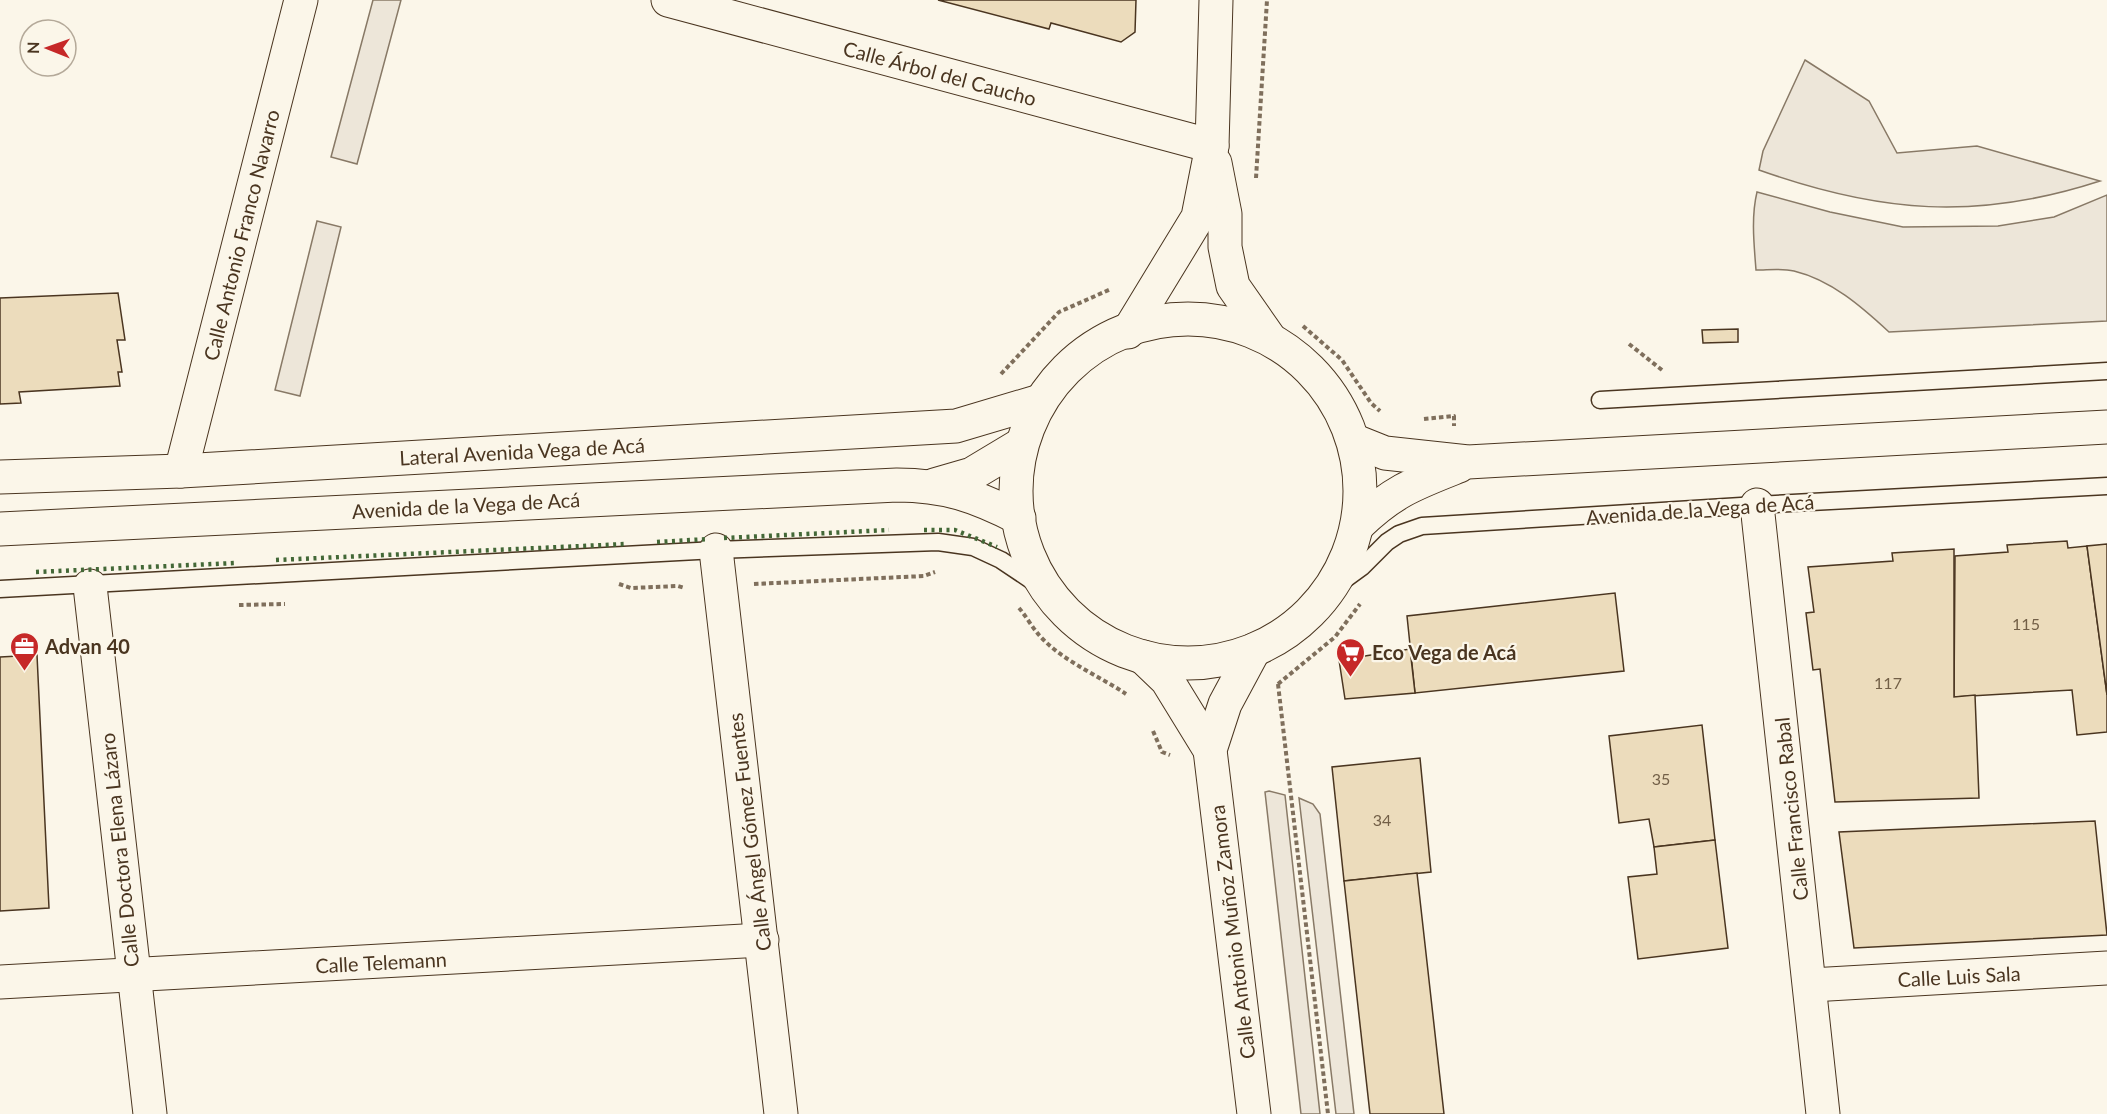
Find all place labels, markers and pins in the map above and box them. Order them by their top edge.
office icon: Advan 40 [8,630,40,672]
place label: Advan 40 [44,634,130,658]
supermarket icon: Eco Vega de Acá [1335,636,1367,678]
place label: Eco Vega de Acá [1372,640,1516,664]

